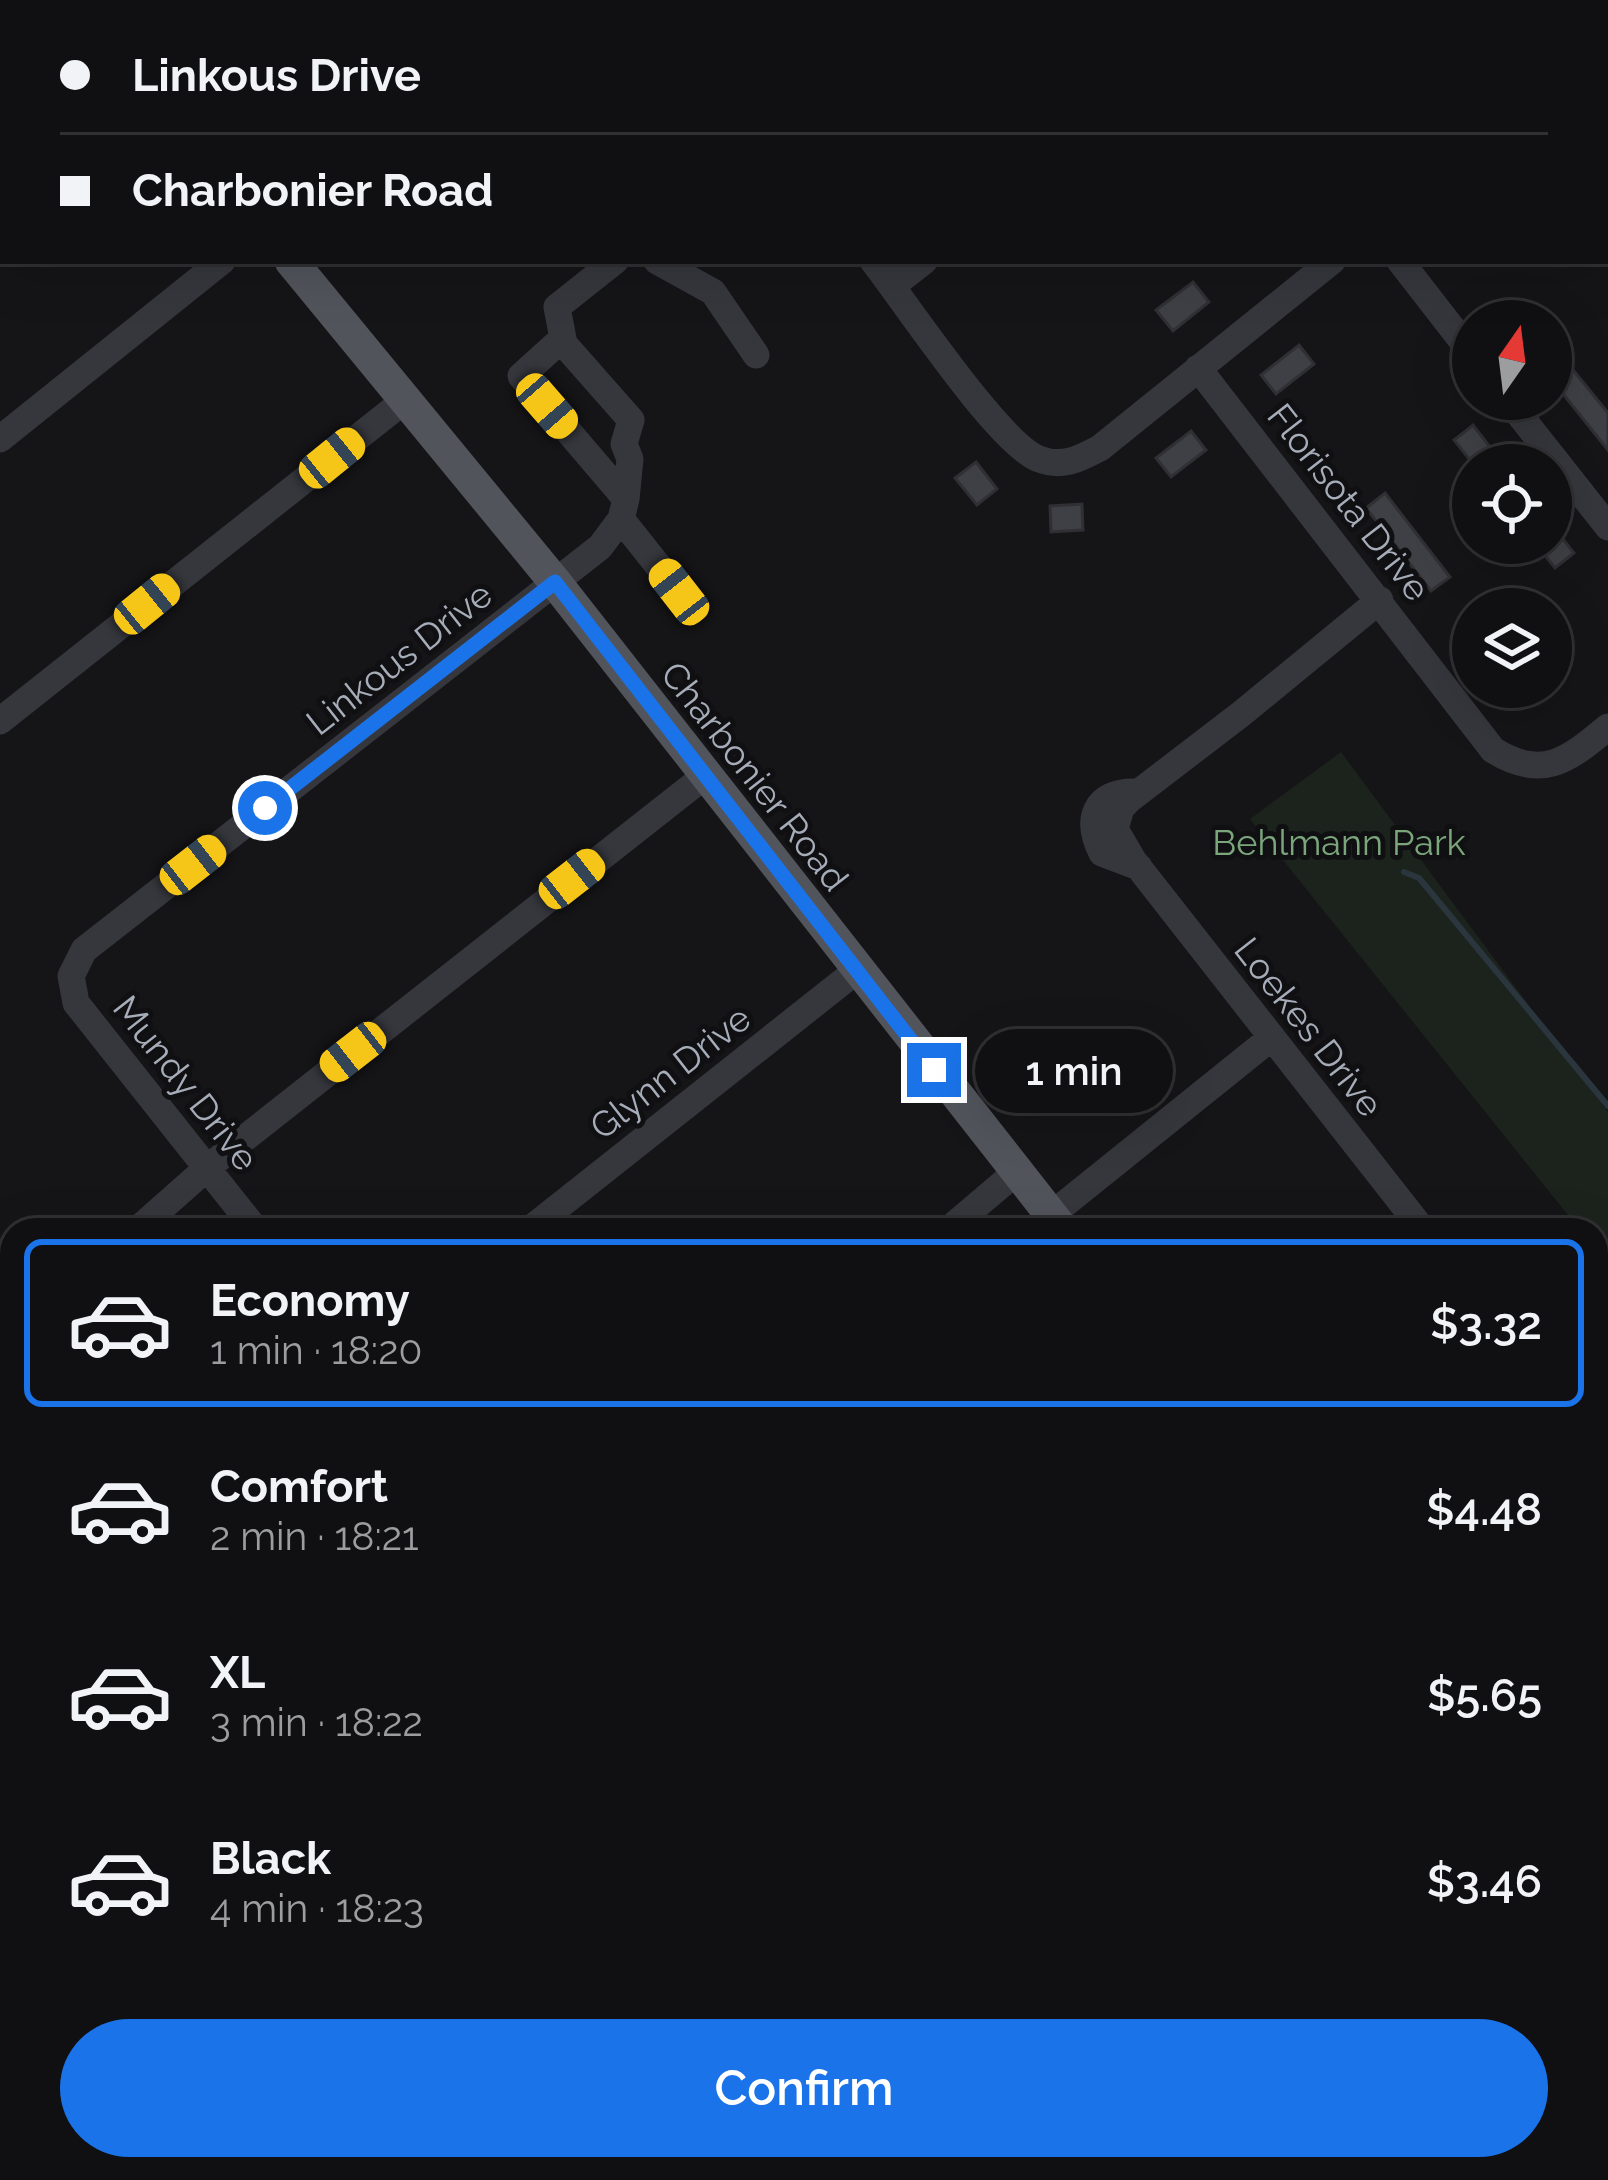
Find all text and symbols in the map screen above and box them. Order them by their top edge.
text: Linkous Drive [132,49,421,102]
text: Charbonier Road [132,164,493,217]
north arrow [1452,300,1572,420]
map controls [1452,300,1572,708]
car [510,367,584,445]
street label: Florisota Drive [1259,395,1439,609]
car [293,421,371,495]
button: locate [1452,444,1572,564]
car [643,553,715,631]
car [108,567,186,641]
street label: Linkous Drive [298,573,500,743]
button: layers [1452,588,1572,708]
street label: Charbonier Road [653,653,857,899]
route start [238,781,292,835]
park label: Behlmann Park [1212,821,1466,863]
car [154,829,232,901]
car [533,843,611,915]
street label: Loekes Drive [1226,929,1392,1125]
street label: Mundy Drive [105,987,267,1179]
street label: Glynn Drive [582,996,758,1148]
car [314,1016,392,1088]
callout: 1 min [976,1028,1174,1112]
route end [907,1043,961,1097]
text: 1 min [1026,1048,1122,1094]
icon: car [66,1269,174,1377]
text: Economy [210,1274,410,1327]
text: $3.32 [1430,1297,1542,1350]
text: 1 min · 18:20 [210,1327,422,1373]
icon: car [66,1455,174,1563]
text: Comfort [210,1460,388,1513]
text: $4.48 [1426,1483,1542,1536]
text: 2 min · 18:21 [210,1513,419,1559]
icon: car [66,1641,174,1749]
text: XL [210,1646,265,1699]
text: $5.65 [1427,1669,1542,1722]
text: 3 min · 18:22 [210,1699,423,1745]
icon: car [66,1827,174,1935]
text: Black [210,1832,331,1885]
text: $3.46 [1427,1855,1542,1908]
text: 4 min · 18:23 [210,1885,424,1931]
button: Confirm [60,2019,1548,2157]

